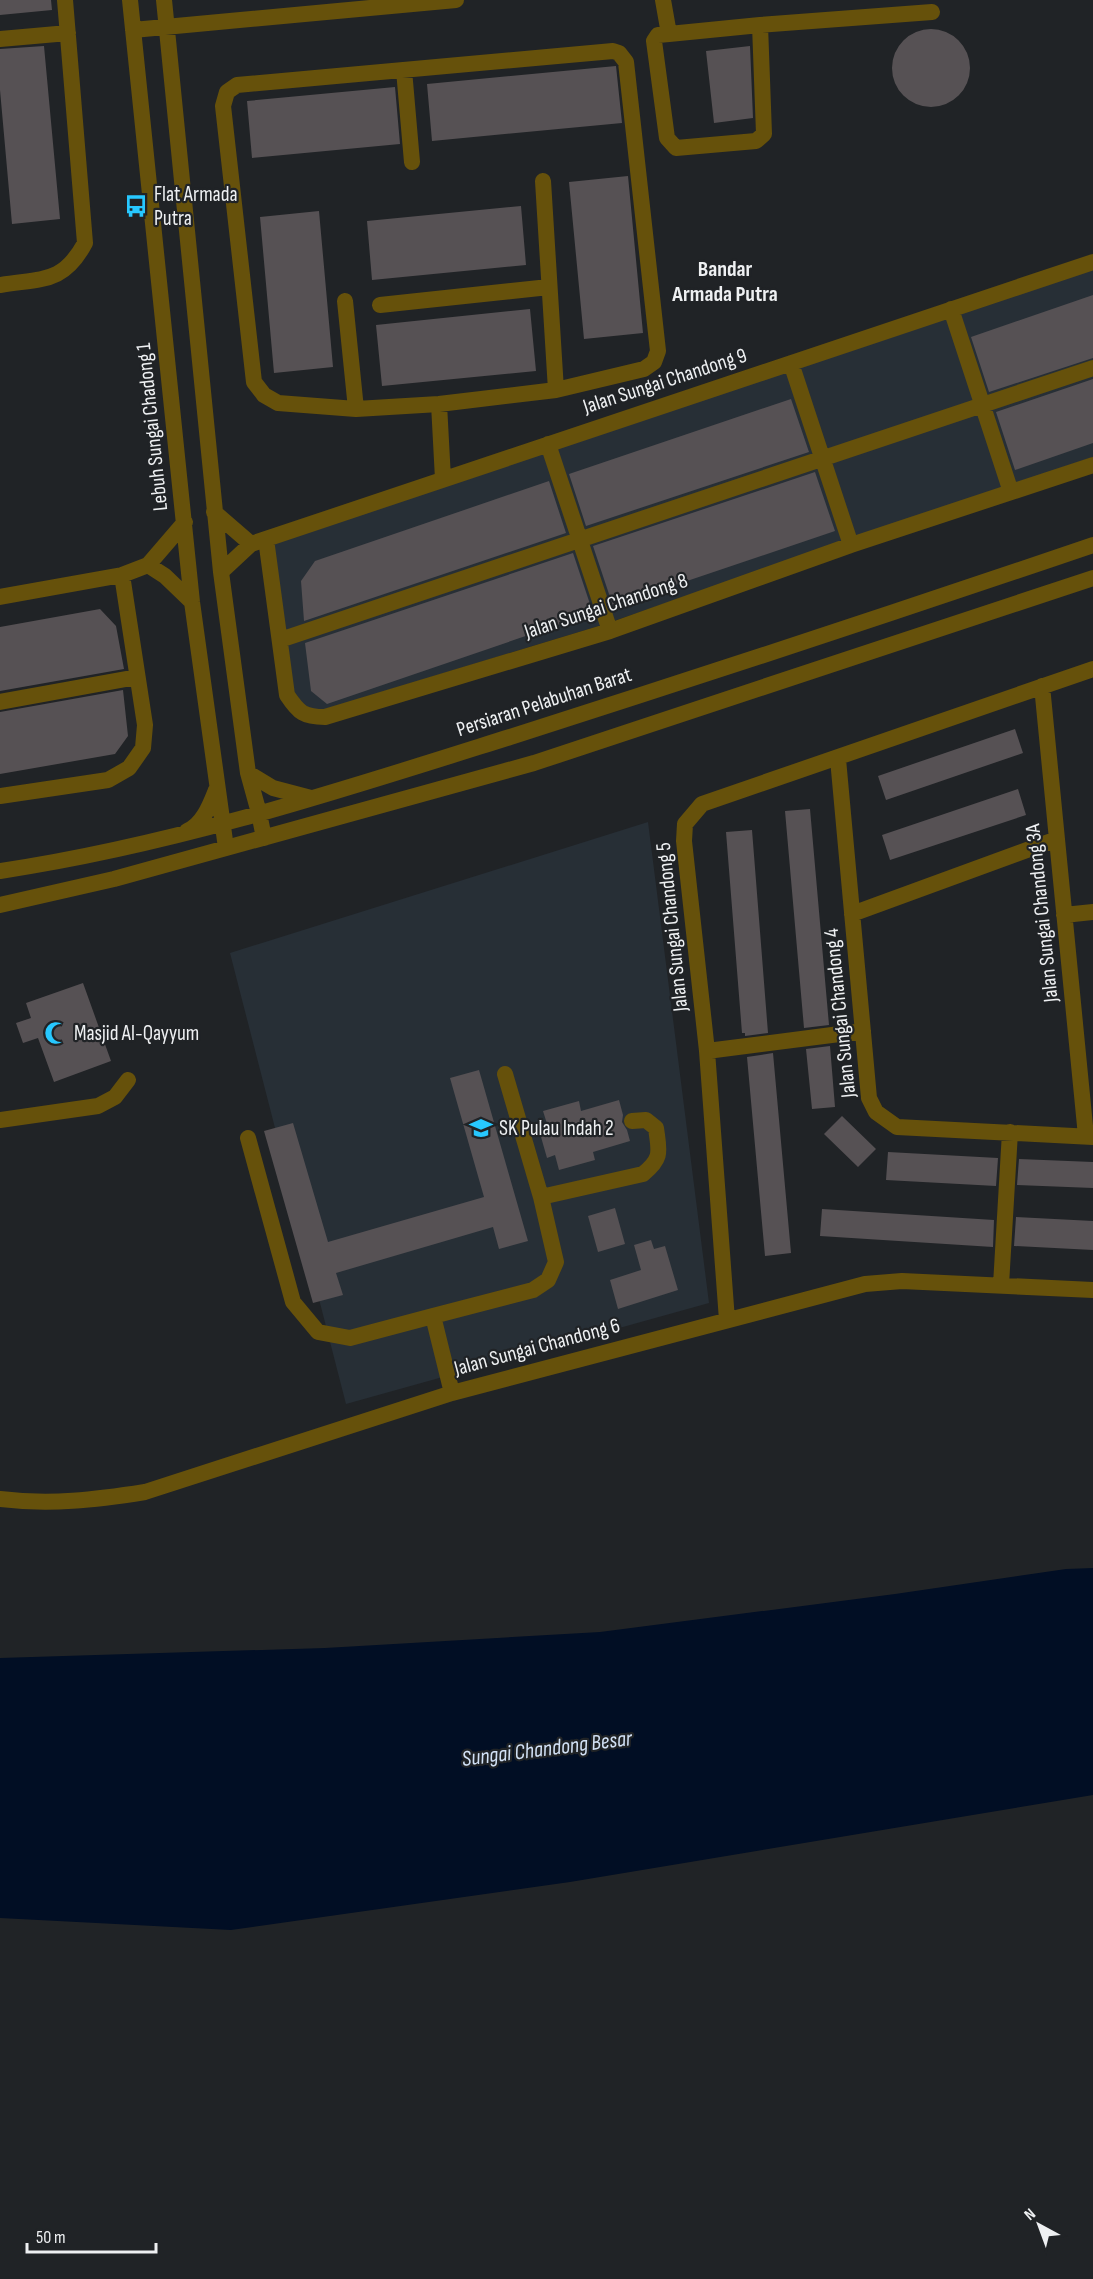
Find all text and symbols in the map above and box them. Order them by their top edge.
place label: Flat Armada Putra [154,182,238,231]
bus stop icon: Flat Armada Putra [123,193,149,219]
district label: Bandar Armada Putra [671,256,778,308]
street label: Lebuh Sungai Chadong 1 [131,341,173,512]
street label: Jalan Sungai Chandong 9 [579,343,750,420]
street label: Jalan Sungai Chandong 8 [520,568,691,645]
street label: Persiaran Pelabuhan Barat [453,662,635,742]
street label: Jalan Sungai Chandong 3A [1020,822,1064,1004]
street label: Jalan Sungai Chandong 5 [651,841,693,1014]
street label: Jalan Sungai Chandong 4 [819,927,861,1100]
mosque icon: Masjid Al-Qayyum [43,1020,69,1046]
place label: Masjid Al-Qayyum [74,1021,199,1046]
school or university icon: SK Pulau Indah 2 [468,1115,494,1141]
place label: SK Pulau Indah 2 [499,1116,614,1141]
street label: Jalan Sungai Chandong 6 [450,1313,623,1381]
water label: Sungai Chandong Besar [460,1725,634,1773]
north arrow [1009,2195,1069,2255]
text: N [1021,2205,1040,2225]
scale bar [27,2216,156,2254]
text: 50 m [36,2227,66,2248]

